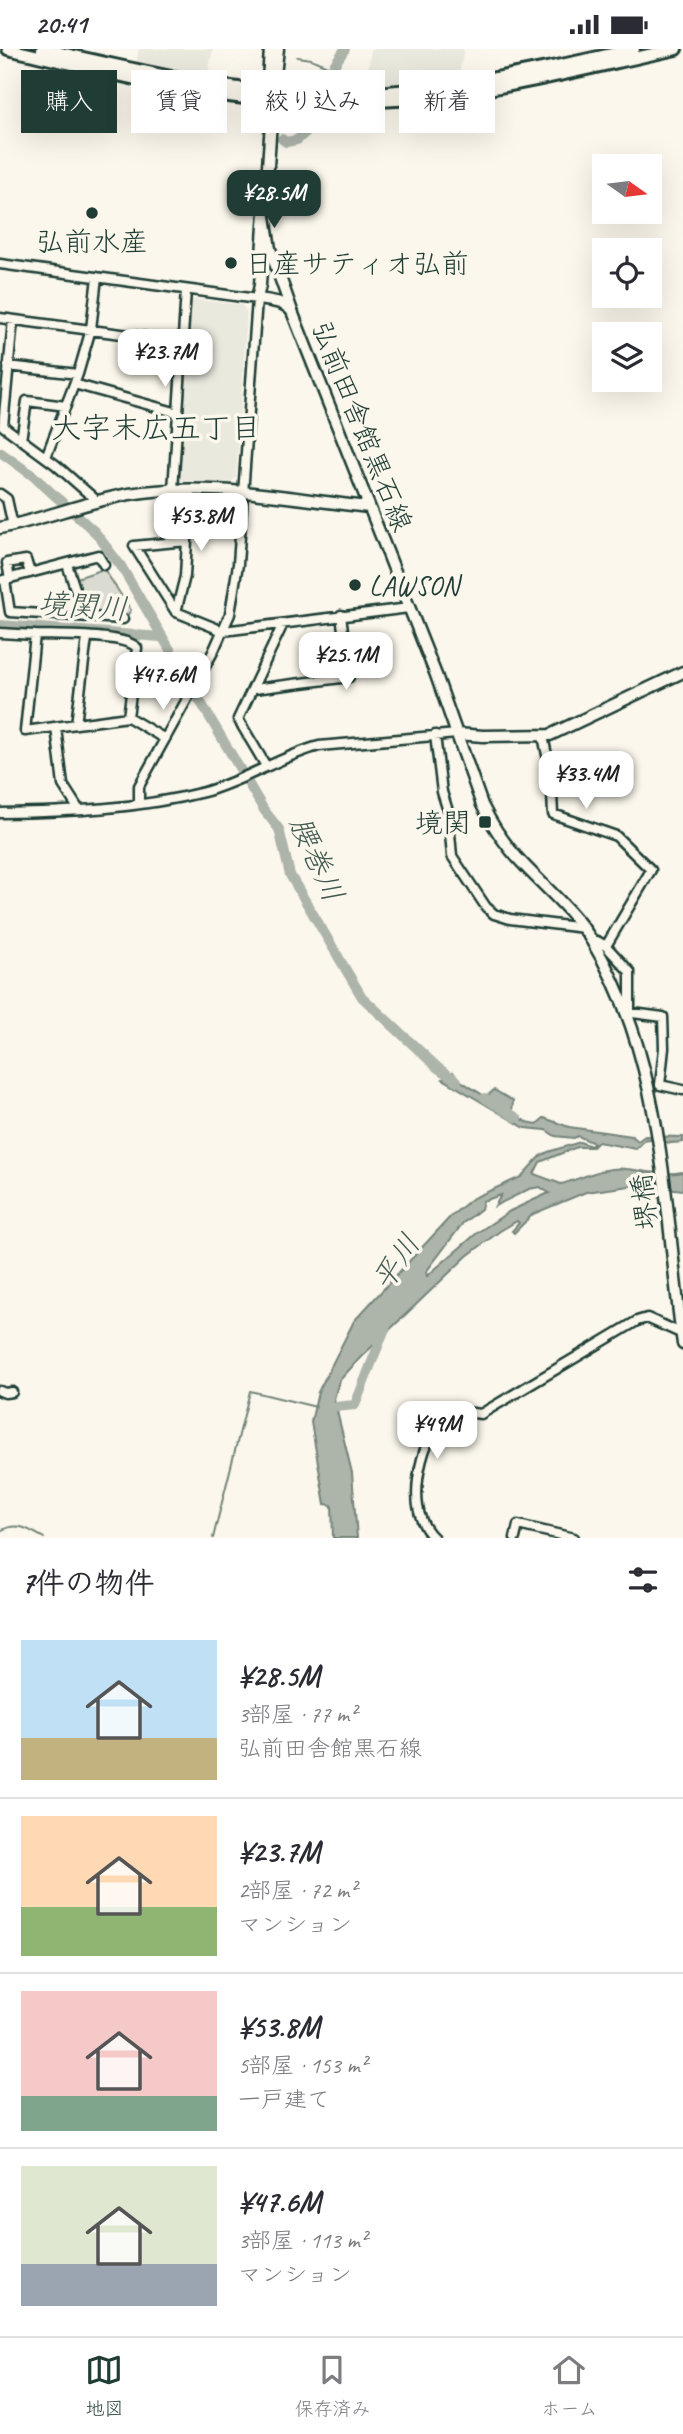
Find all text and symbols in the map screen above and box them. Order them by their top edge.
text: 20:41 [35,8,87,41]
chip: 購入 [21,70,117,133]
chip: 賃貸 [131,70,227,133]
chip: 絞り込み [241,70,385,133]
chip: 新着 [399,70,495,133]
north arrow [592,154,662,224]
map controls [592,154,662,392]
pin: ¥28.5M [217,171,331,230]
text: ¥28.5M [243,178,305,207]
marker: 弘前水産 [84,205,100,221]
place label: 弘前水産 [36,224,148,259]
button: locate [592,238,662,308]
place label: 日産サティオ弘前 [245,246,469,281]
marker: 日産サティオ弘前 [223,255,239,271]
street label: 弘前田舎館黒石線 [304,316,420,536]
button: layers [592,322,662,392]
pin: ¥23.7M [108,329,222,389]
text: ¥23.7M [134,337,196,366]
district label: 大字末広五丁目 [51,409,261,447]
pin: ¥53.8M [144,493,258,553]
text: ¥53.8M [170,501,232,530]
place label: LAWSON [369,568,463,603]
marker: LAWSON [347,577,363,593]
water label: 境関川 [37,584,129,628]
pin: ¥25.1M [289,633,403,692]
text: ¥25.1M [315,640,377,669]
pin: ¥47.6M [106,653,220,712]
text: ¥47.6M [131,660,195,689]
pin: ¥33.4M [529,751,643,811]
text: ¥33.4M [555,759,617,788]
place label: 境関 [415,805,471,840]
water label: 腰巻川 [281,810,353,908]
marker: 境関 [477,814,493,830]
street label: 堺橋 [623,1172,665,1232]
water label: 平川 [363,1227,429,1297]
pin: ¥49M [396,1401,478,1461]
text: ¥49M [413,1409,461,1438]
icon: filters [624,1561,662,1599]
text: 7件の物件 [21,1564,154,1602]
text: ¥28.5M [238,1657,319,1695]
icon: home [77,1668,161,1752]
text: 3部屋 · 77 m² [238,1700,356,1729]
text: 弘前田舎館黒石線 [238,1734,422,1763]
text: ¥23.7M [238,1833,320,1871]
icon: home [77,1844,161,1928]
text: 2部屋 · 72 m² [238,1876,356,1905]
text: マンション [238,1910,352,1939]
text: ¥53.8M [238,2008,319,2046]
icon: home [77,2019,161,2103]
text: 5部屋 · 153 m² [238,2051,367,2080]
text: 一戸建て [238,2085,330,2114]
text: ¥47.6M [238,2183,320,2221]
icon: home [77,2194,161,2278]
text: 3部屋 · 113 m² [238,2226,367,2255]
text: マンション [238,2260,352,2289]
tab: 地図 [85,2351,123,2421]
tab: 保存済み [294,2351,370,2421]
tab: ホーム [541,2351,598,2421]

